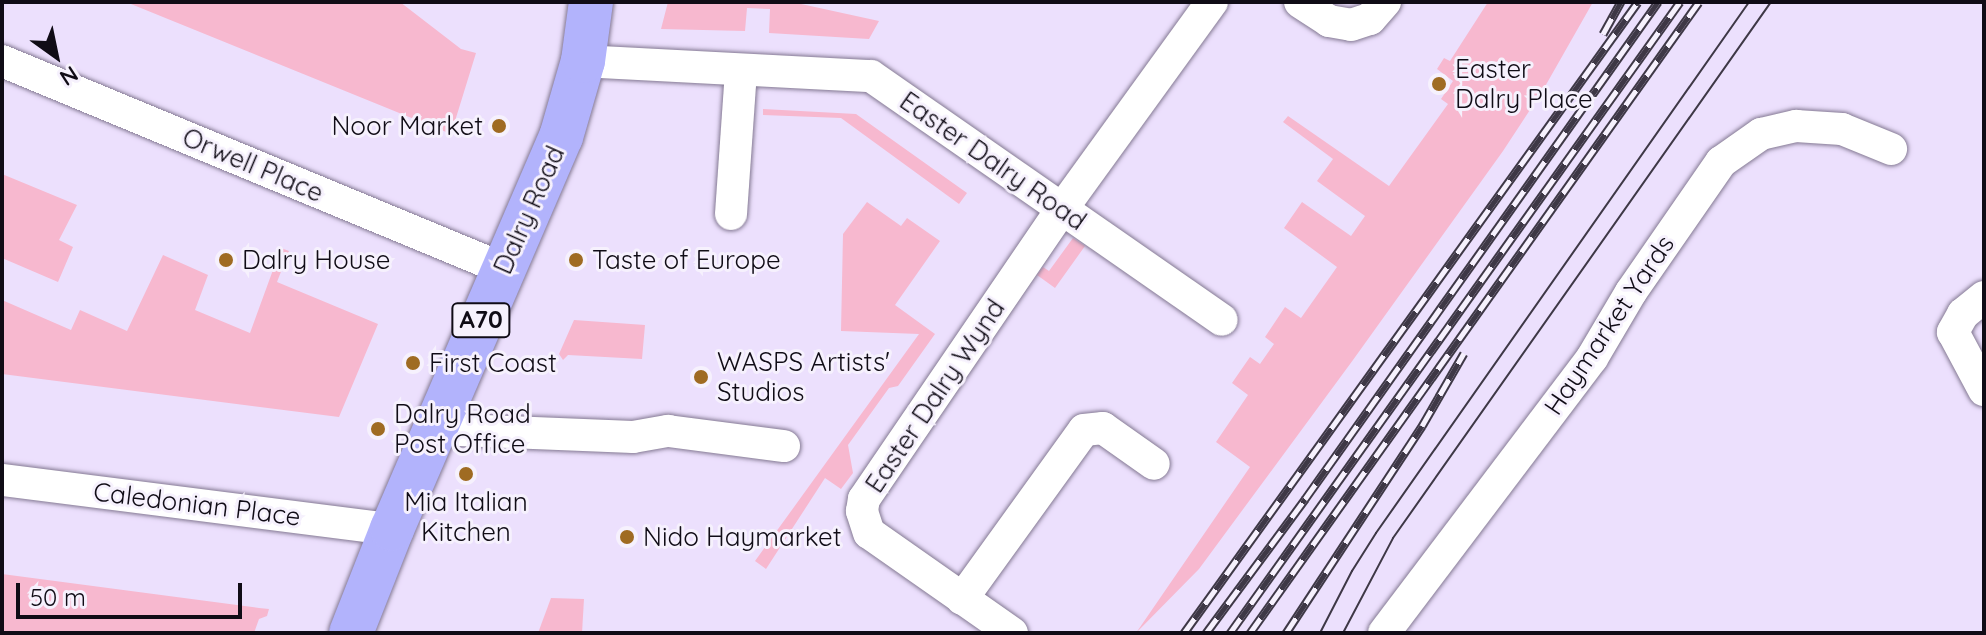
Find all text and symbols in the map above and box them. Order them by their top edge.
north arrow [16,16,96,96]
place label: Easter Dalry Place [1455,53,1593,114]
text: N [55,60,83,92]
marker: Easter Dalry Place [1430,75,1448,93]
street label: Easter Dalry Road [894,85,1092,237]
place label: Noor Market [331,110,483,142]
marker: Noor Market [490,117,508,135]
street label: Orwell Place [178,121,328,209]
street label: Dalry Road [487,141,571,279]
street label: Haymarket Yards [1537,229,1681,421]
place label: Dalry House [242,244,390,276]
place label: Taste of Europe [592,244,781,276]
marker: Dalry House [217,251,235,269]
marker: Taste of Europe [567,251,585,269]
street label: Easter Dalry Wynd [859,294,1011,498]
road number: A70 [451,300,511,340]
place label: WASPS Artists' Studios [717,346,890,408]
place label: First Coast [429,347,557,379]
marker: First Coast [404,354,422,372]
marker: WASPS Artists' Studios [692,368,710,386]
place label: Dalry Road Post Office [394,398,531,460]
marker: Dalry Road Post Office [369,420,387,438]
marker: Mia Italian Kitchen [457,465,475,483]
street label: Caledonian Place [92,476,302,532]
place label: Mia Italian Kitchen [404,486,528,548]
place label: Nido Haymarket [643,521,842,553]
marker: Nido Haymarket [618,528,636,546]
scale bar [20,567,246,617]
text: 50 m [30,582,86,612]

